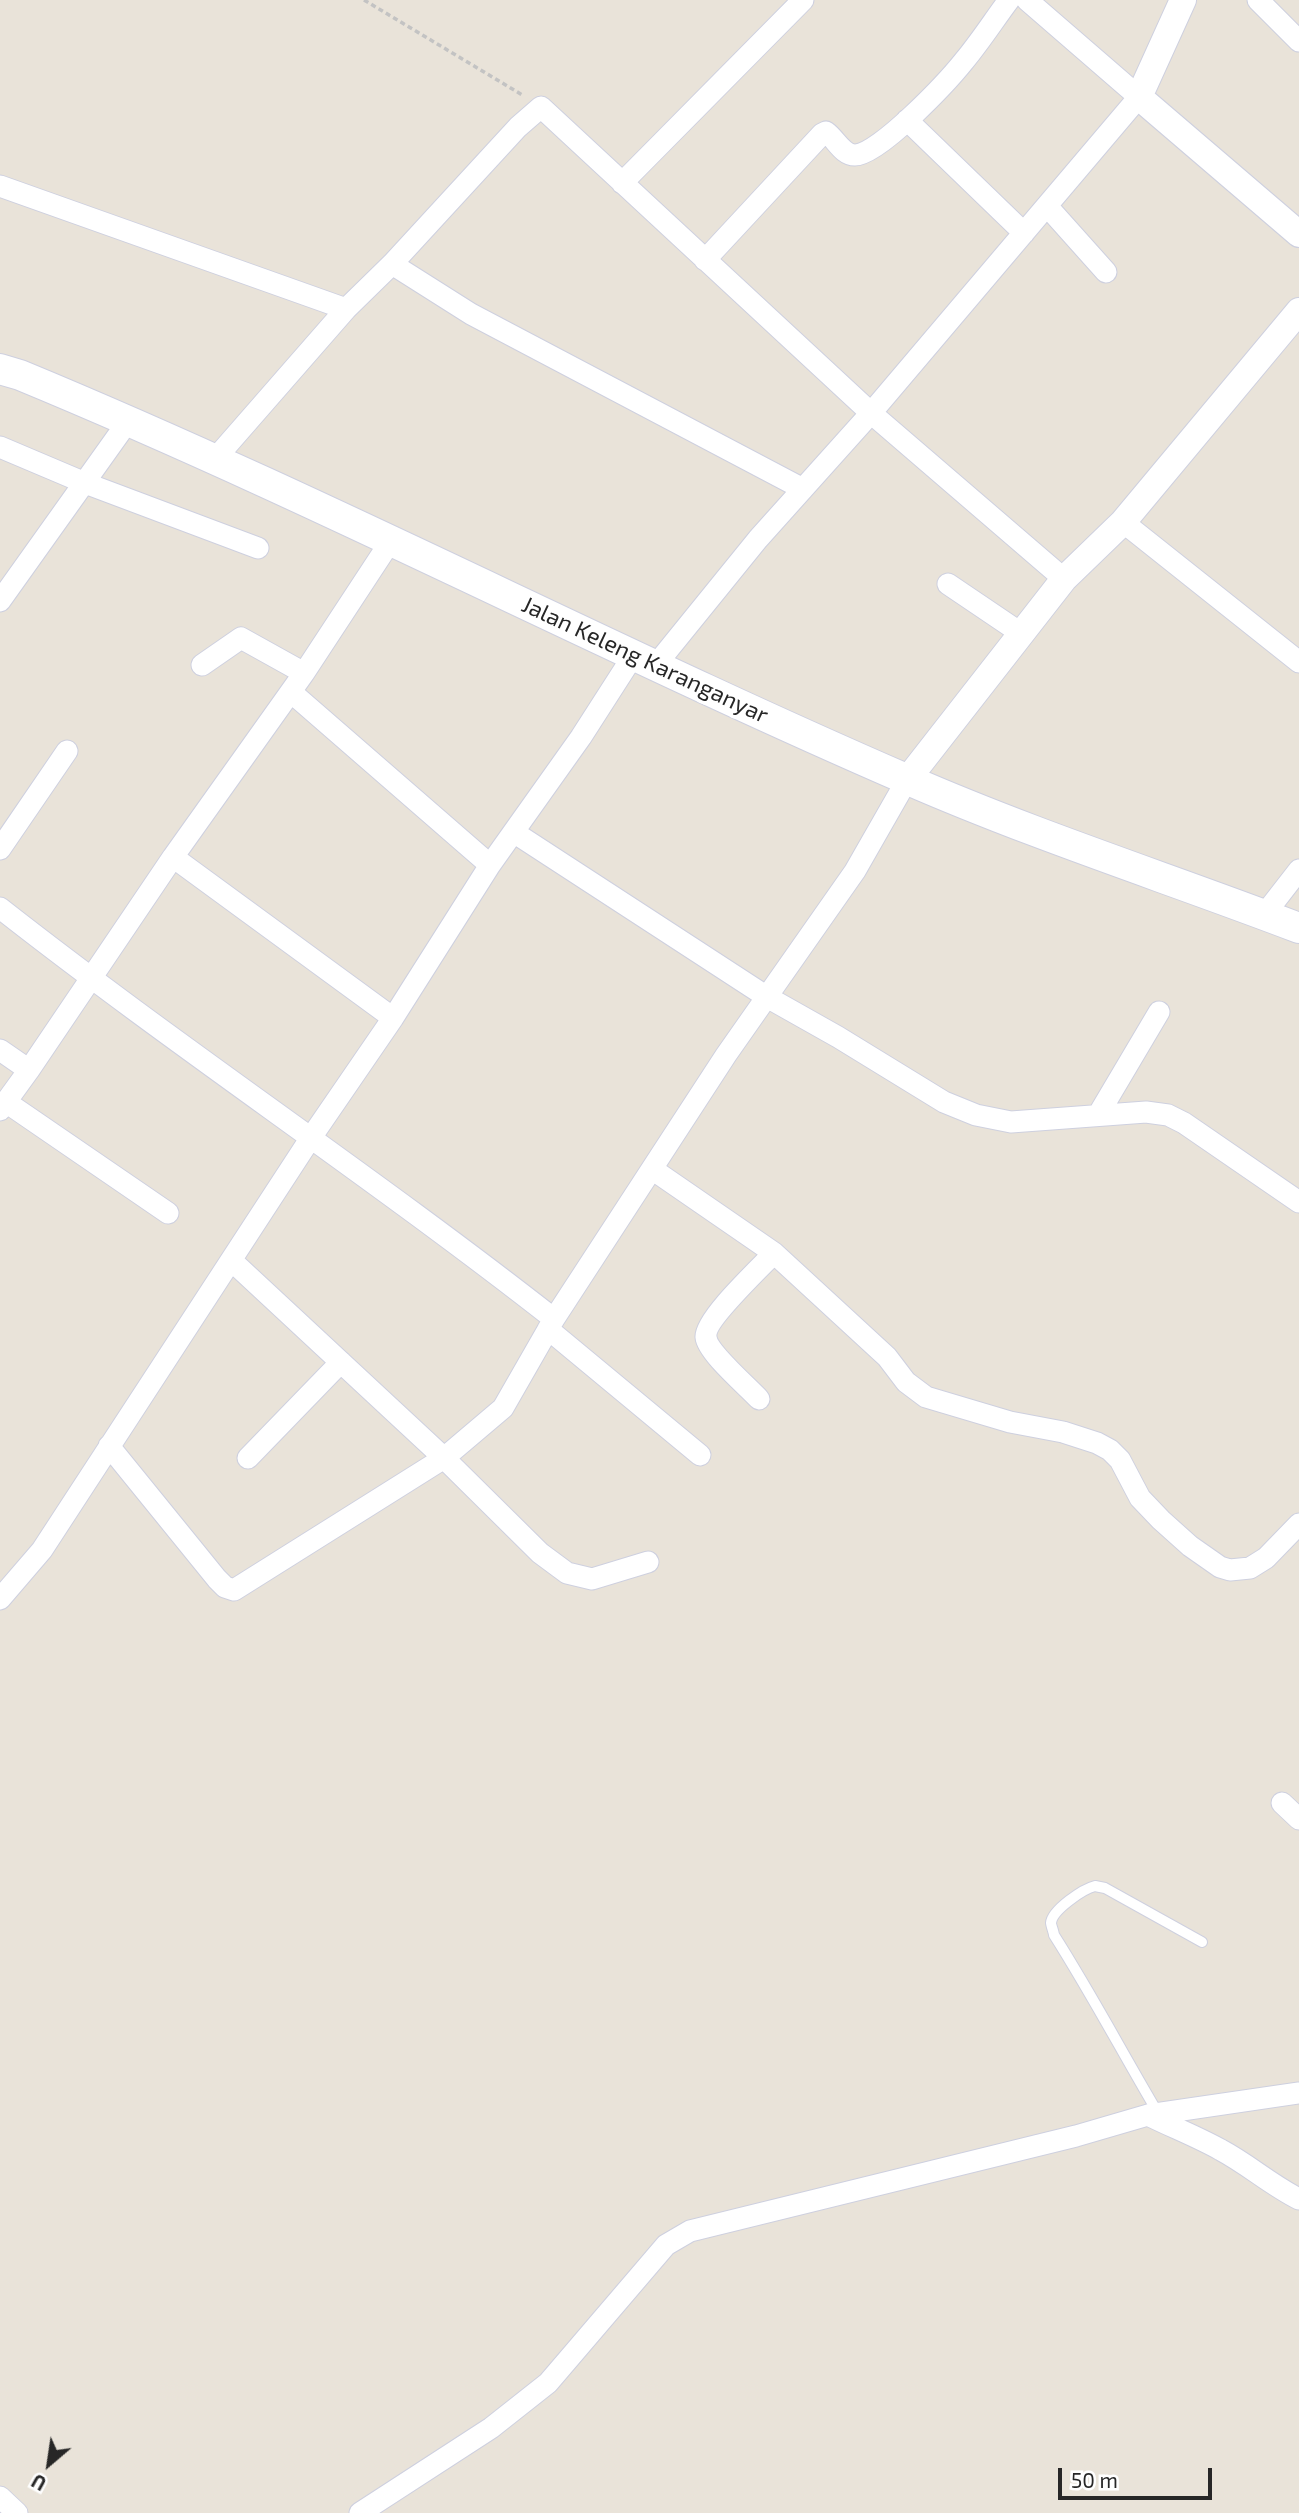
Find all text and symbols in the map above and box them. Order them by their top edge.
street label: Jalan Keleng Karanganyar [517,591,773,729]
north arrow [14,2429,84,2499]
scale bar [1061,2454,1215,2498]
text: 50 m [1071,2467,1118,2492]
text: U [27,2470,50,2496]

